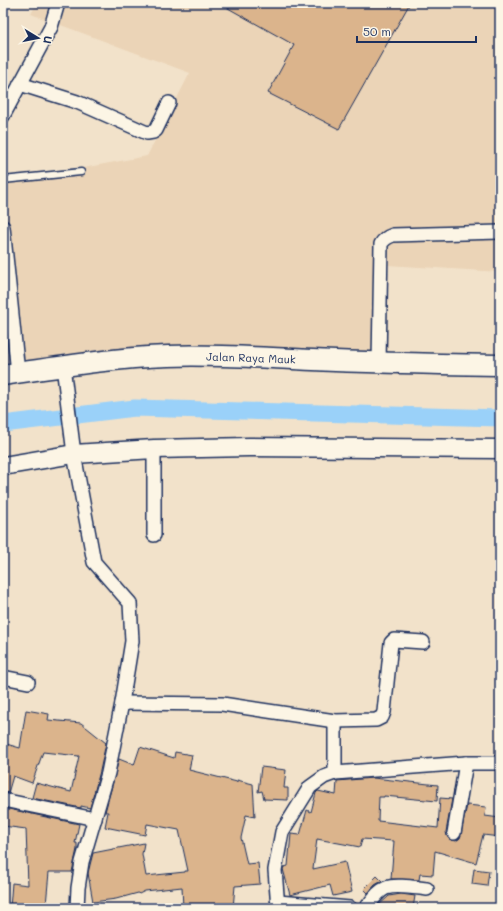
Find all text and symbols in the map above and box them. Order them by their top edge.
north arrow [18,18,58,58]
scale bar [357,18,476,44]
text: 50 m [363,23,391,39]
text: U [40,35,56,45]
street label: Jalan Raya Mauk [206,348,296,367]

